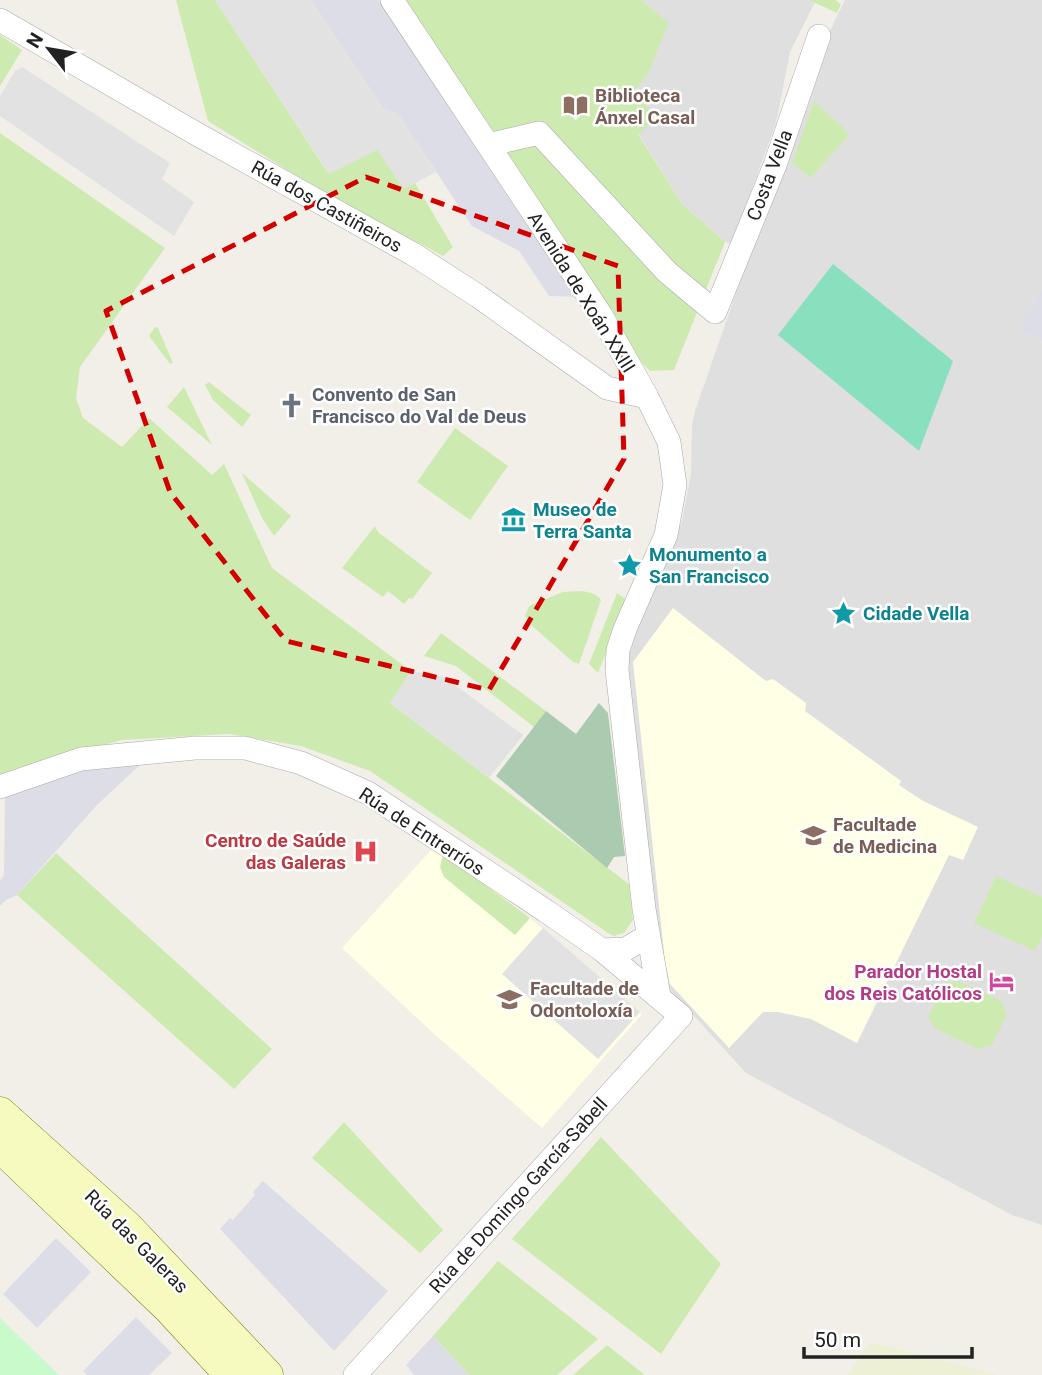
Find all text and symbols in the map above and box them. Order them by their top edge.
north arrow [14,14,84,84]
text: N [22,29,48,52]
place label: Biblioteca Ánxel Casal [595,84,695,129]
library icon: Biblioteca Ánxel Casal [561,92,589,120]
street label: Costa Vella [742,126,797,224]
street label: Rúa dos Castiñeiros [247,155,406,257]
street label: Avenida de Xoán XXIII [523,208,640,377]
place label: Convento de San Francisco do Val de Deus [312,383,527,428]
church icon: Convento de San Francisco do Val de Deus [278,391,306,419]
place label: Museo de Terra Santa [533,498,632,543]
museum icon: Museo de Terra Santa [499,506,527,534]
place label: Monumento a San Francisco [649,543,769,588]
place icon: Monumento a San Francisco [615,551,643,579]
place icon: Cidade Vella [829,599,857,627]
place label: Cidade Vella [863,602,970,625]
street label: Rúa de Entrerríos [355,782,489,880]
place label: Facultade de Medicina [833,813,937,858]
school or university icon: Facultade de Medicina [799,821,827,849]
place label: Centro de Saúde das Galeras [205,829,346,874]
hospital icon: Centro de Saúde das Galeras [352,837,380,865]
place label: Parador Hostal dos Reis Católicos [824,960,982,1005]
hotel icon: Parador Hostal dos Reis Católicos [988,968,1016,996]
place label: Facultade de Odontoloxía [530,977,639,1022]
school or university icon: Facultade de Odontoloxía [496,985,524,1013]
street label: Rúa de Domingo García-Sabell [424,1093,612,1298]
street label: Rúa das Galeras [80,1185,193,1298]
scale bar [804,1316,972,1360]
text: 50 m [814,1328,861,1352]

